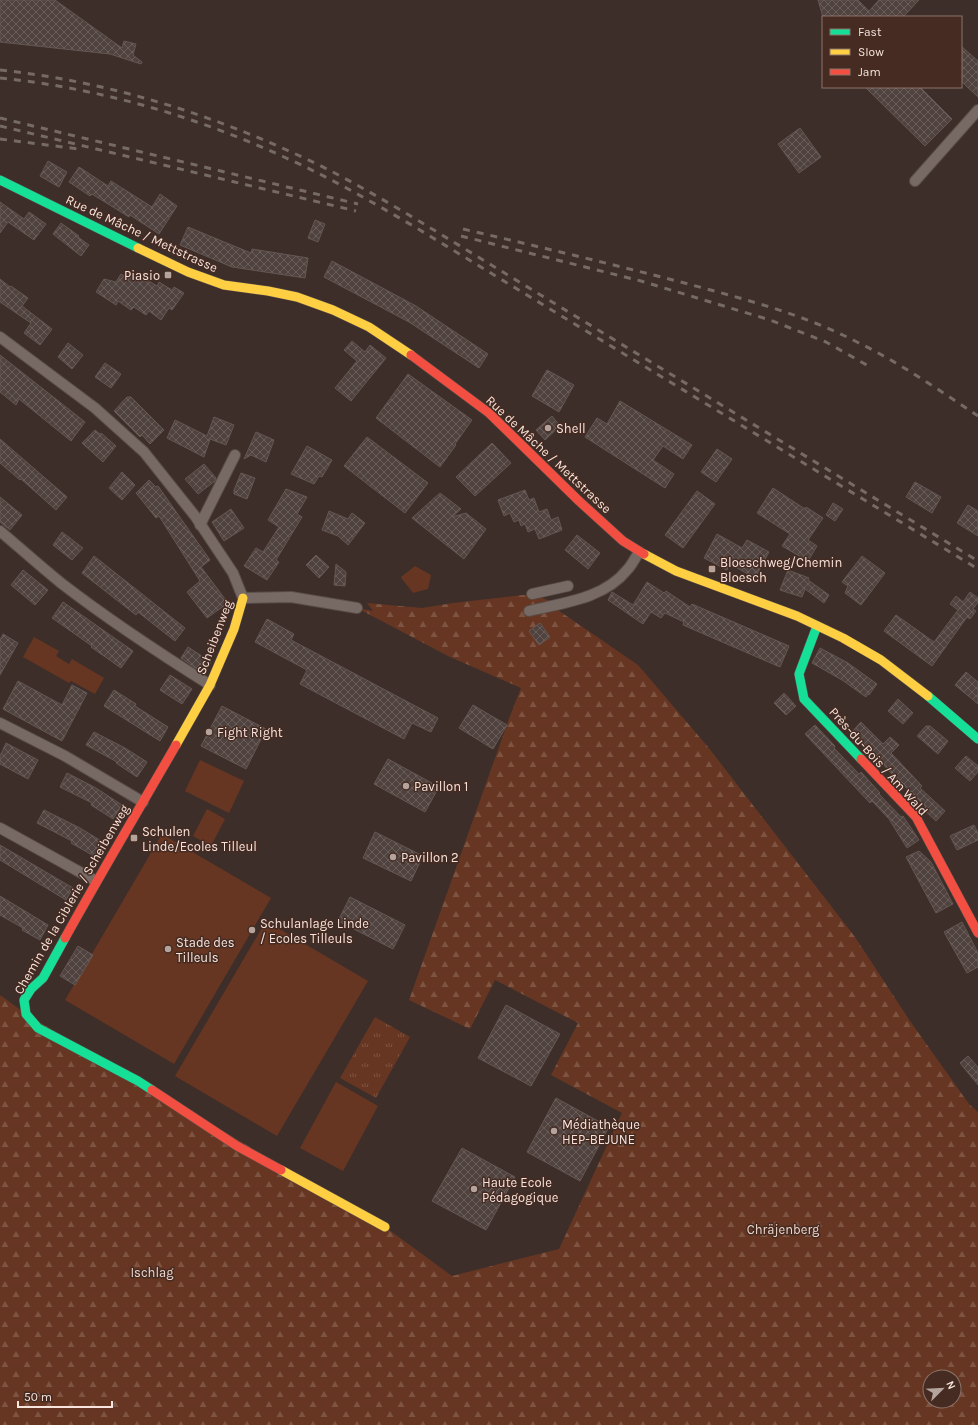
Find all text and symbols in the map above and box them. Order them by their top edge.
legend [822,16,962,88]
text: Fast [858,25,882,39]
text: Slow [858,45,884,59]
text: Jam [858,65,881,79]
street label: Rue de Mâche / Mettstrasse [64,192,220,275]
place label: Piasio [124,268,160,283]
marker: Piasio [163,270,173,280]
street label: Rue de Mâche / Mettstrasse [483,392,615,517]
place label: Shell [556,421,586,436]
marker: Shell [543,423,553,433]
place label: Bloeschweg/Chemin Bloesch [720,555,842,585]
marker: Bloeschweg/Chemin Bloesch [707,564,717,574]
street label: Scheibenweg [193,597,236,677]
street label: Près-du-Bois / Am Wald [826,704,931,818]
place label: Fight Right [217,725,283,740]
marker: Fight Right [204,727,214,737]
place label: Pavillon 1 [414,779,468,794]
marker: Pavillon 1 [401,781,411,791]
street label: Chemin de la Ciblerie / Scheibenweg [11,801,132,997]
place label: Schulen Linde/Ecoles Tilleul [142,824,257,854]
marker: Schulen Linde/Ecoles Tilleul [129,833,139,843]
place label: Pavillon 2 [401,850,459,865]
marker: Pavillon 2 [388,852,398,862]
place label: Schulanlage Linde / Ecoles Tilleuls [260,916,369,946]
marker: Schulanlage Linde / Ecoles Tilleuls [247,925,257,935]
place label: Stade des Tilleuls [176,935,235,965]
marker: Stade des Tilleuls [163,944,173,954]
place label: Médiathèque HEP-BEJUNE [562,1117,640,1147]
marker: Médiathèque HEP-BEJUNE [549,1126,559,1136]
place label: Haute Ecole Pédagogique [482,1175,559,1206]
marker: Haute Ecole Pédagogique [469,1184,479,1194]
park label: Chräjenberg [747,1222,820,1237]
park label: Ischlag [130,1265,174,1280]
north arrow [922,1369,962,1409]
text: N [943,1379,958,1391]
scale bar [18,1383,112,1409]
text: 50 m [24,1390,52,1404]

